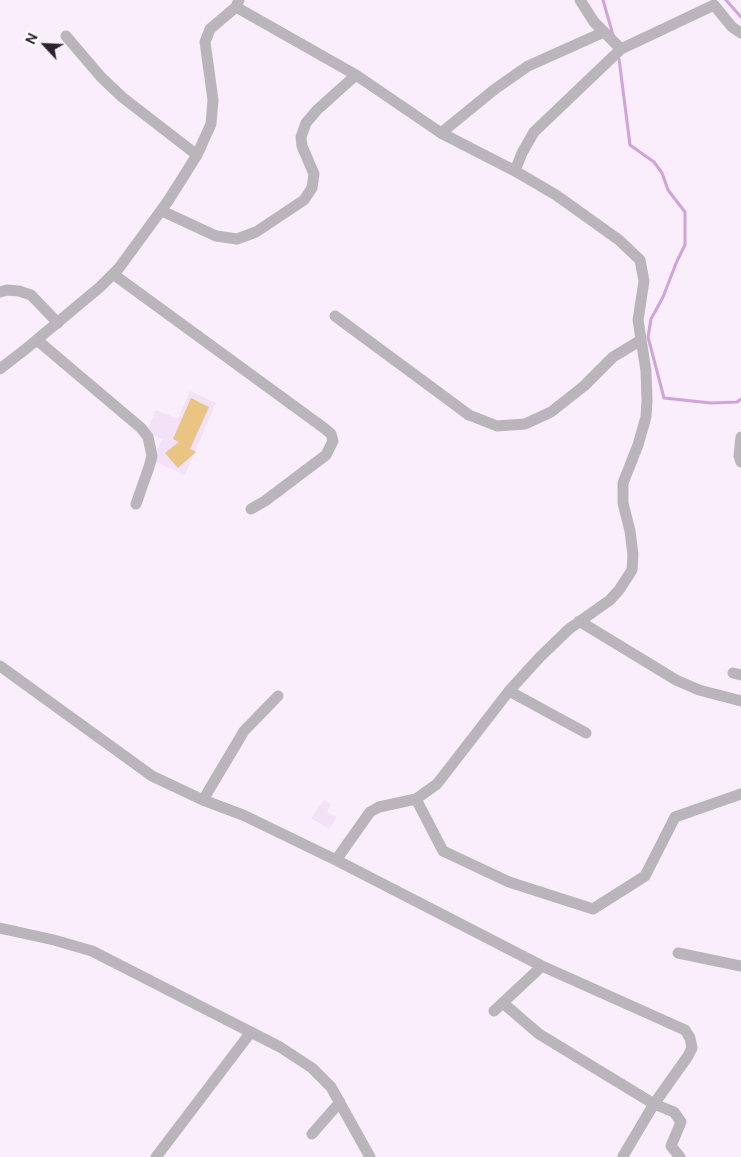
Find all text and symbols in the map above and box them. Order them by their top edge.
north arrow [20,20,70,70]
text: N [21,30,42,47]

